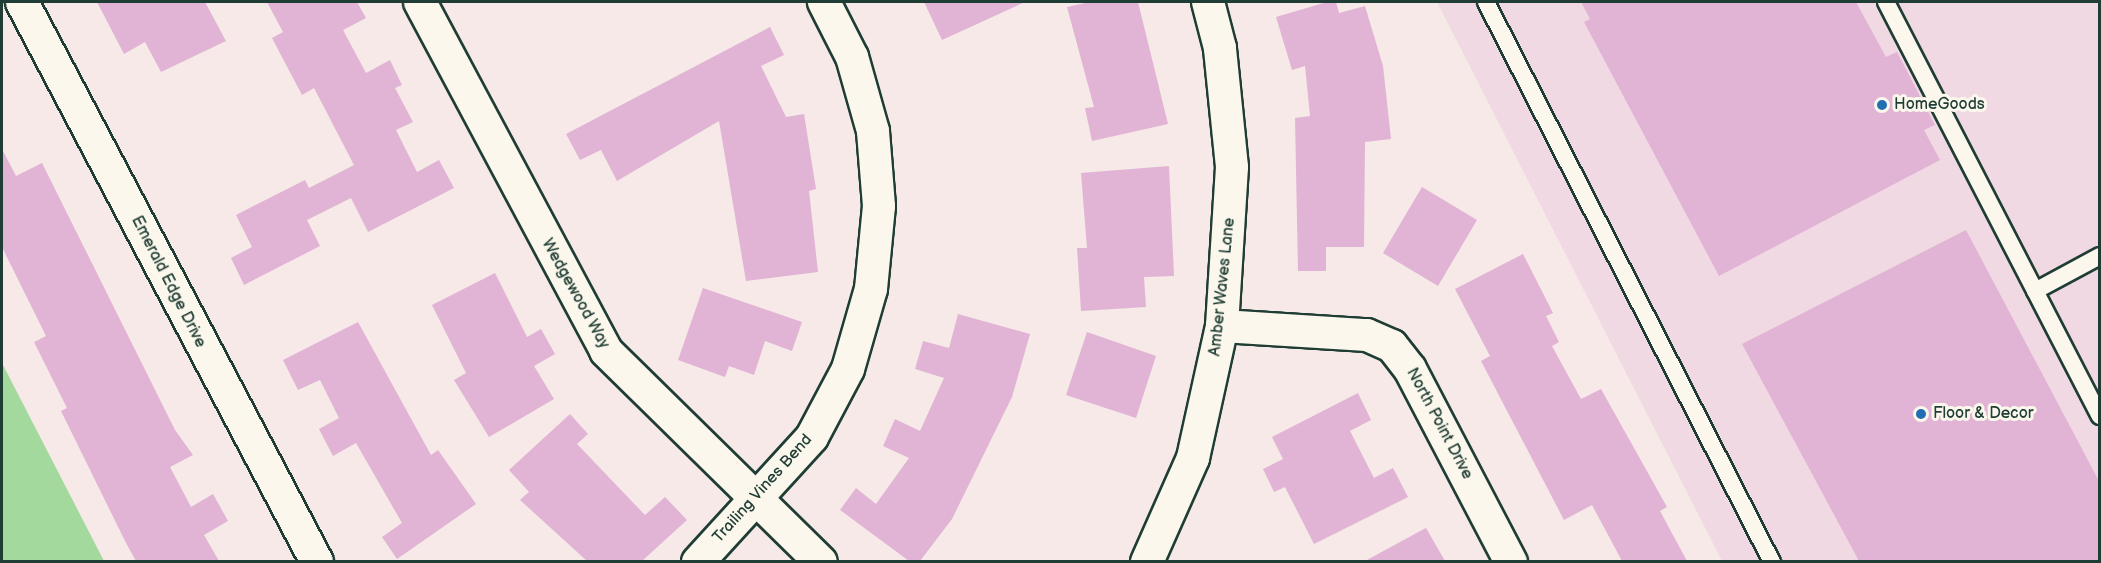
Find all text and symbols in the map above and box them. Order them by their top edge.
place label: HomeGoods [1894,95,1985,115]
marker: HomeGoods [1875,98,1889,112]
street label: Emerald Edge Drive [127,213,209,351]
street label: Amber Waves Lane [1206,216,1240,358]
street label: Wedgewood Way [537,235,613,353]
street label: North Point Drive [1402,365,1476,483]
place label: Floor & Decor [1933,404,2033,424]
marker: Floor & Decor [1914,407,1928,421]
street label: Trailing Vines Bend [709,431,817,547]

